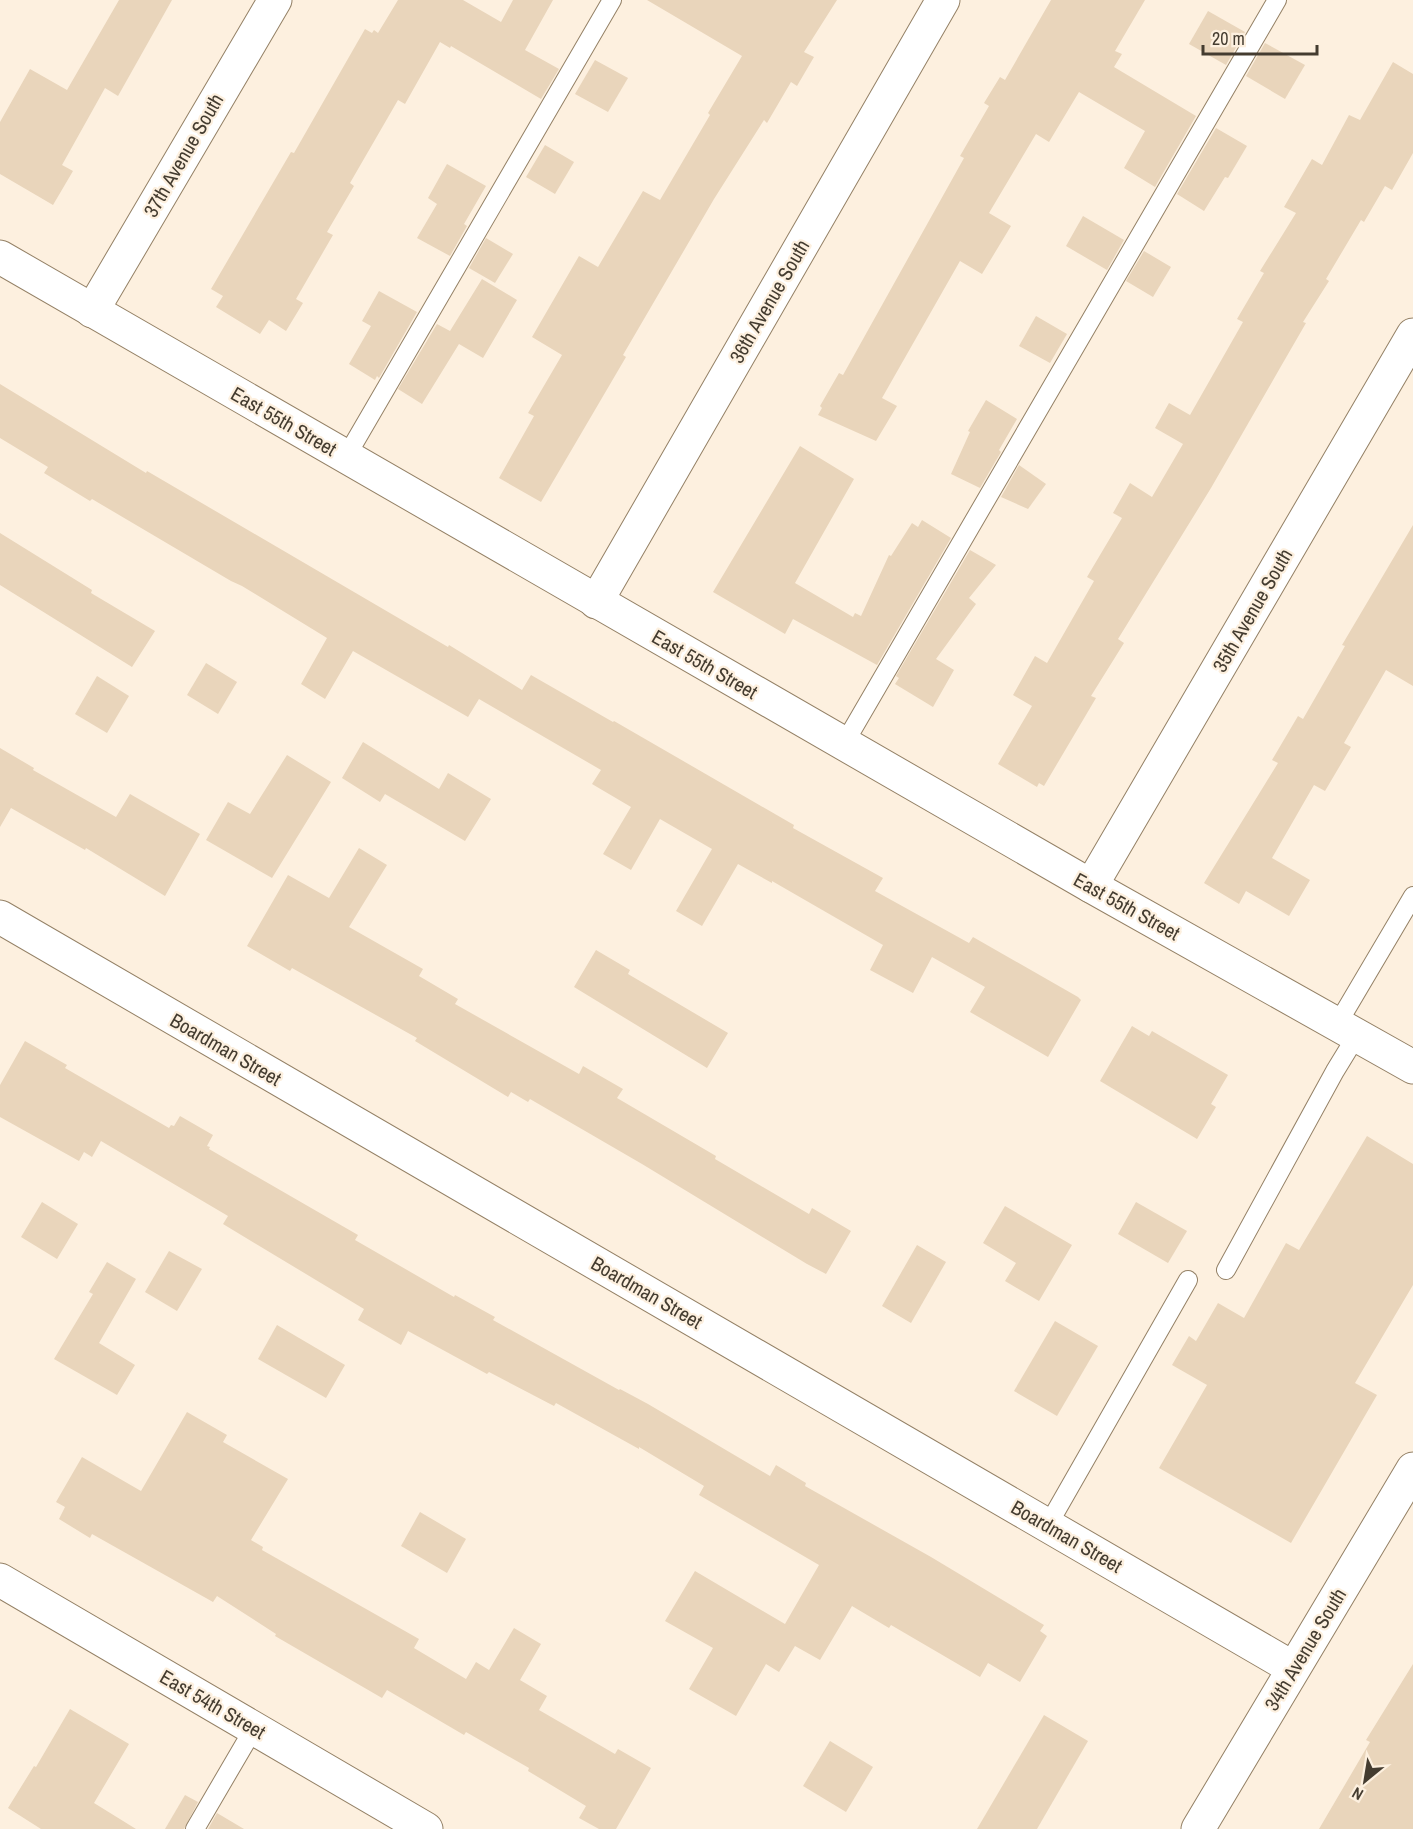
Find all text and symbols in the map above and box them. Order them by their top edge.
scale bar [1203,18,1317,56]
text: 20 m [1212,26,1245,51]
street label: 37th Avenue South [137,88,229,222]
street label: 36th Avenue South [723,234,815,368]
street label: East 55th Street [226,380,342,462]
street label: 35th Avenue South [1206,543,1298,677]
street label: East 55th Street [647,623,763,705]
street label: East 55th Street [1069,866,1185,947]
street label: Boardman Street [166,1006,287,1092]
street label: Boardman Street [587,1249,708,1335]
street label: Boardman Street [1007,1493,1128,1579]
street label: 34th Avenue South [1258,1583,1352,1715]
street label: East 54th Street [155,1663,271,1745]
north arrow [1335,1751,1395,1811]
text: N [1348,1782,1367,1806]

